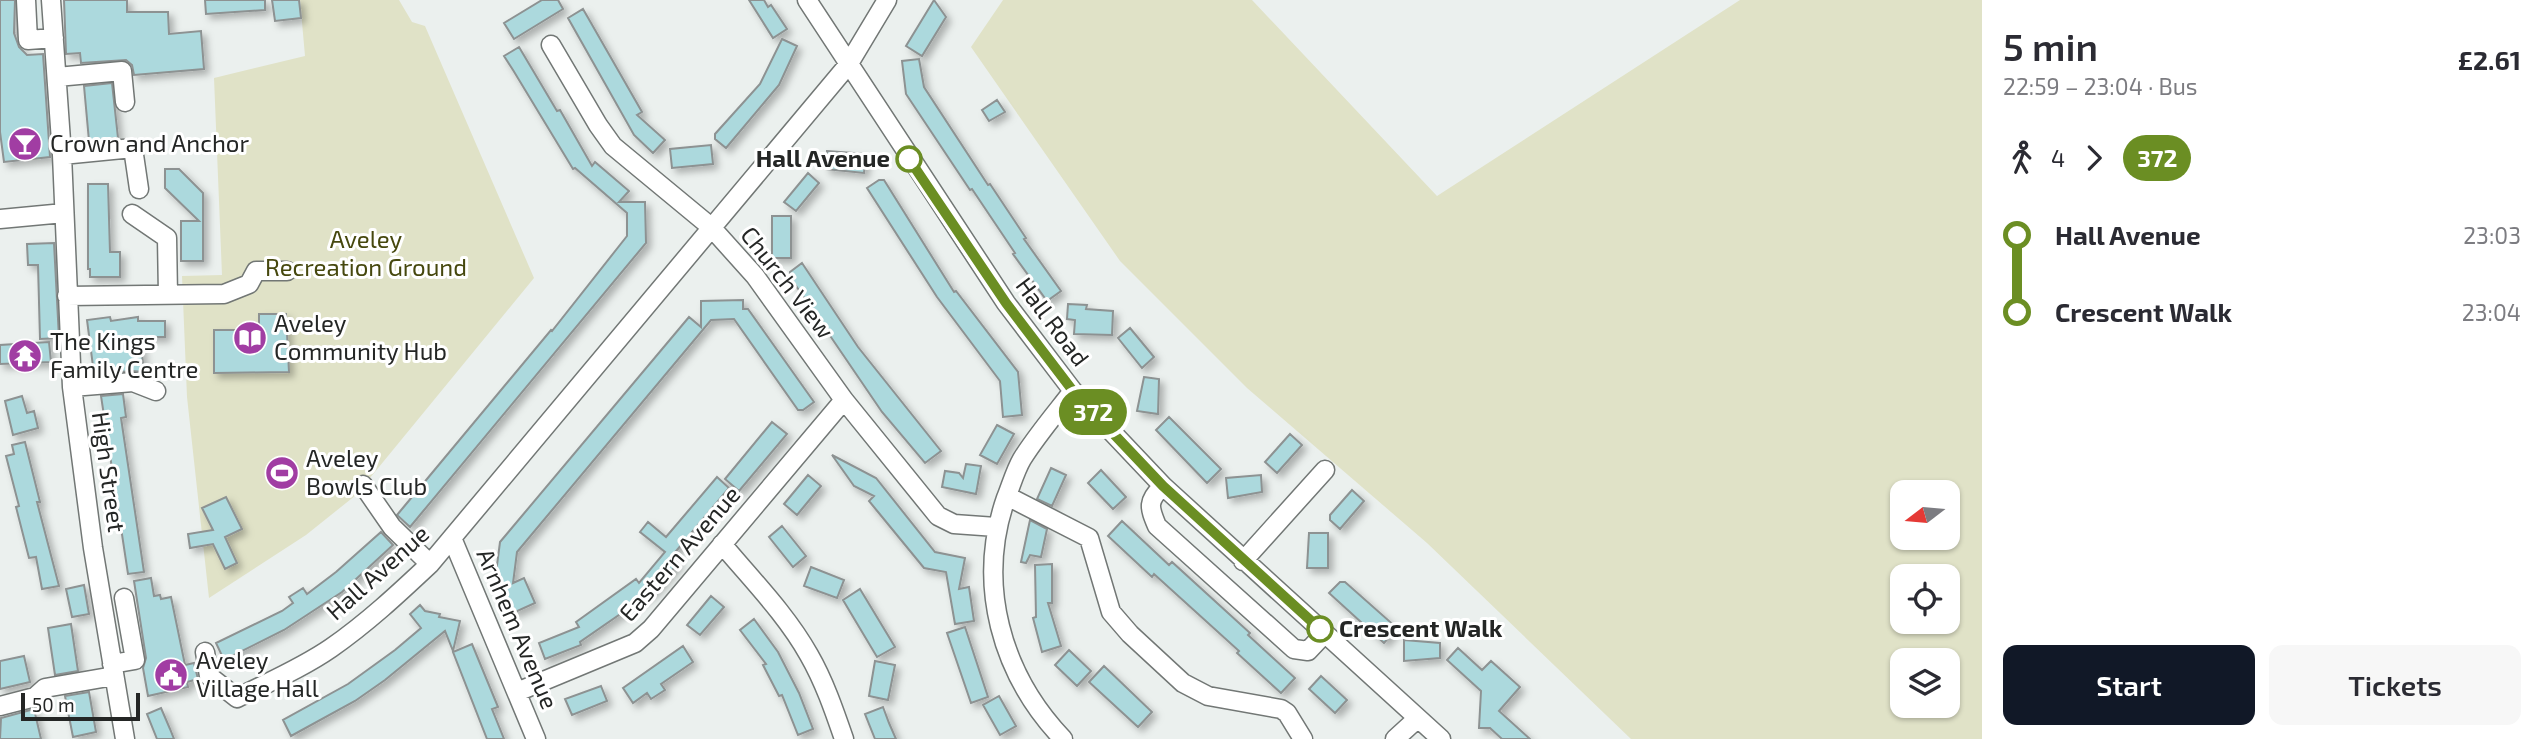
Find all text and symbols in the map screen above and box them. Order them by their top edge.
text: 5 min [2003,23,2098,69]
text: £2.61 [2458,44,2521,75]
text: 22:59 – 23:04 · Bus [2003,72,2198,100]
bar icon: Crown and Anchor [6,125,44,163]
place label: Crown and Anchor [50,128,249,157]
icon: walk [2003,139,2041,177]
icon: forward [2075,139,2113,177]
place label: Hall Avenue [756,143,890,172]
text: 372 [2137,143,2177,172]
text: 4 [2051,144,2065,172]
marker: Hall Avenue [896,146,922,172]
text: Hall Avenue [2055,219,2201,250]
street label: Church View [735,220,841,344]
text: 23:03 [2463,221,2521,249]
park label: Aveley Recreation Ground [265,224,467,281]
street label: Hall Road [1010,271,1096,371]
text: Crescent Walk [2055,296,2232,327]
text: 23:04 [2462,298,2521,326]
place label: Aveley Community Hub [274,308,447,365]
library icon: Aveley Community Hub [231,319,269,357]
place label: The Kings Family Centre [50,326,199,383]
temple icon: The Kings Family Centre [6,337,44,375]
line badge: 372 [1053,389,1133,435]
text: 372 [1073,397,1113,426]
street label: High Street [87,410,132,534]
place label: Aveley Bowls Club [306,443,427,500]
sports icon: Aveley Bowls Club [263,454,301,492]
street label: Eastern Avenue [612,480,745,627]
north arrow [1890,480,1960,550]
map controls [1890,480,1960,718]
street label: Hall Avenue [320,518,434,626]
street label: Arnhem Avenue [472,544,565,713]
button: locate [1890,564,1960,634]
place label: Crescent Walk [1339,613,1503,642]
marker: Crescent Walk [1307,616,1333,642]
place label: Aveley Village Hall [196,645,319,702]
button: Start [2003,645,2255,725]
button: Tickets [2269,645,2521,725]
button: layers [1890,648,1960,718]
public building icon: Aveley Village Hall [152,656,190,694]
scale bar [21,690,140,722]
text: 50 m [32,693,75,716]

